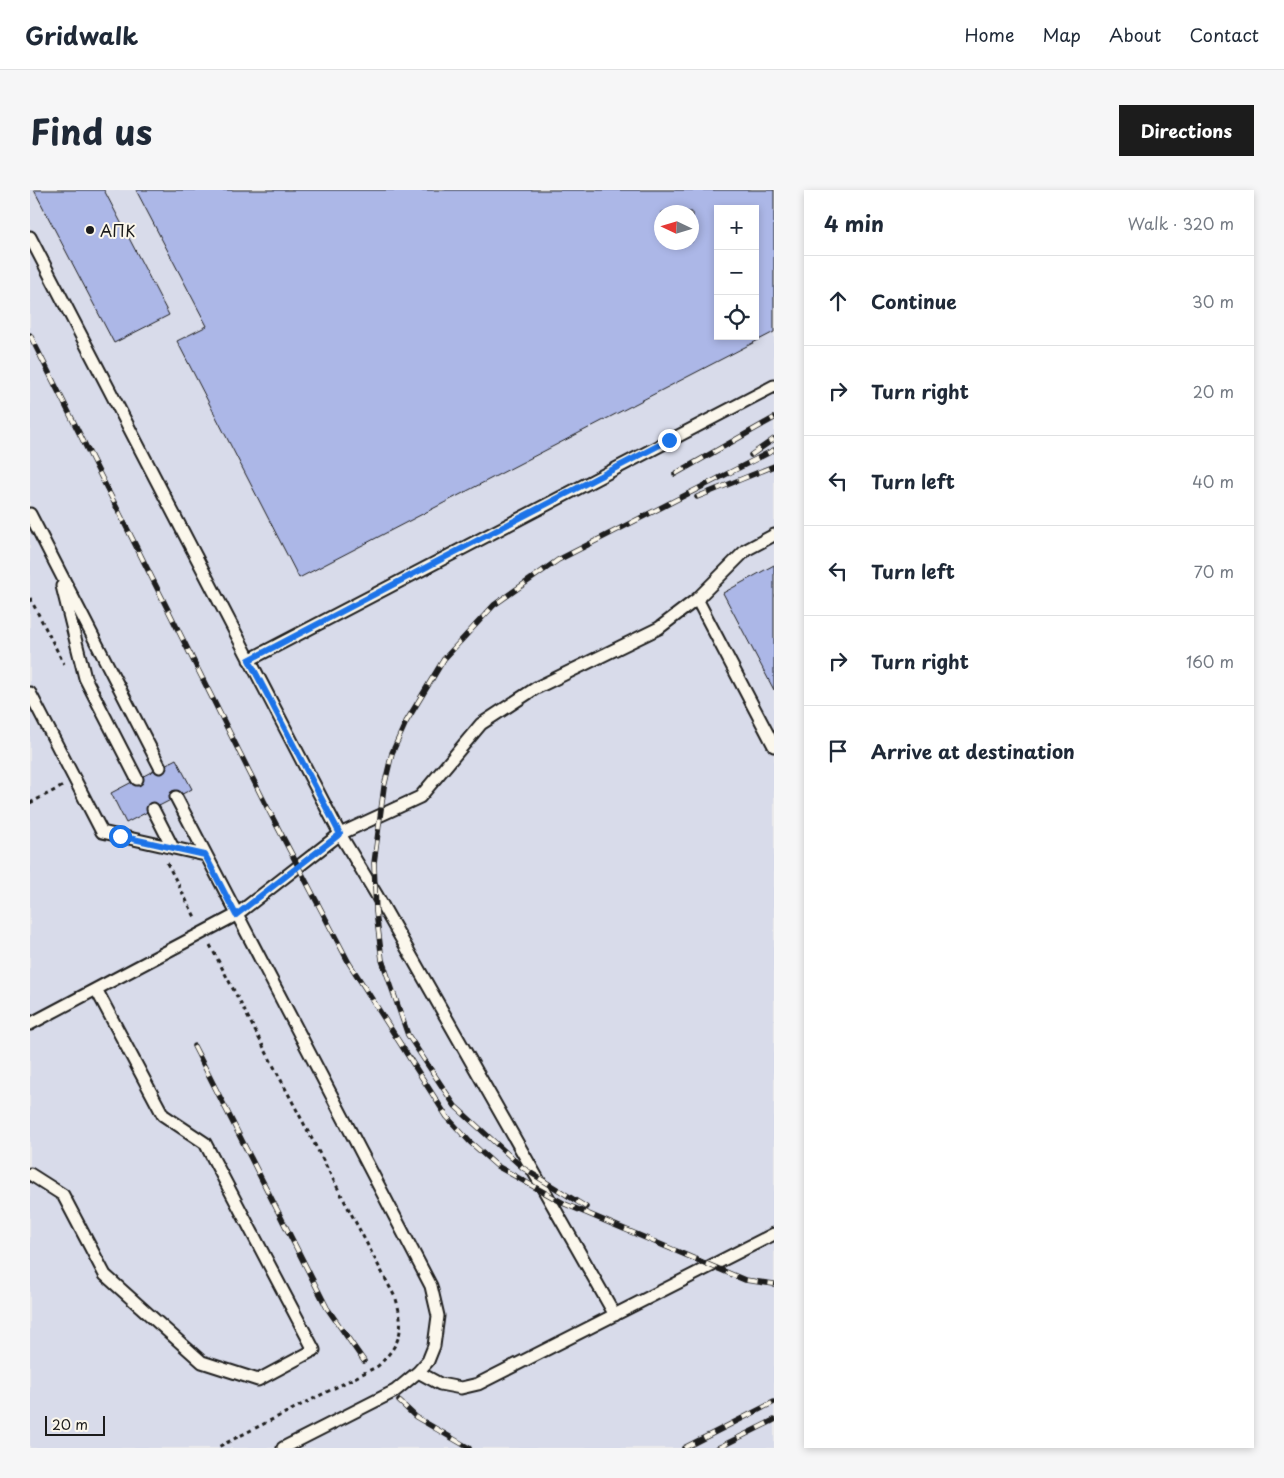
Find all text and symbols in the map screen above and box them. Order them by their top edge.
text: Gridwalk [25,17,138,53]
text: Home [964,21,1014,48]
text: Map [1042,21,1081,48]
text: About [1109,21,1161,48]
text: Contact [1189,21,1259,48]
text: Find us [30,104,152,157]
button: Directions [1119,105,1254,156]
north arrow [654,205,699,250]
map controls [714,205,759,340]
button: + [714,205,759,250]
text: 4 min [824,207,884,239]
text: Walk · 320 m [1128,211,1234,235]
place label: АПК [100,218,135,242]
marker: АПК [84,224,96,236]
button: − [714,250,759,295]
icon: ahead [824,287,852,315]
text: Continue [871,287,957,315]
text: 30 m [1192,289,1234,313]
button: locate [714,295,759,340]
icon: right [824,377,852,405]
text: Turn right [871,377,969,405]
text: 20 m [1193,379,1234,403]
route end [658,429,681,452]
icon: left [824,467,852,495]
text: Turn left [871,467,955,495]
text: 40 m [1192,469,1234,493]
icon: left [824,557,852,585]
text: Turn left [871,557,955,585]
text: 70 m [1194,559,1234,583]
icon: right [824,647,852,675]
text: Turn right [871,647,969,675]
text: 160 m [1186,649,1234,673]
icon: arrive [824,737,852,765]
text: Arrive at destination [871,737,1075,765]
route start [109,825,132,848]
scale bar [45,1413,105,1436]
text: 20 m [52,1414,88,1435]

